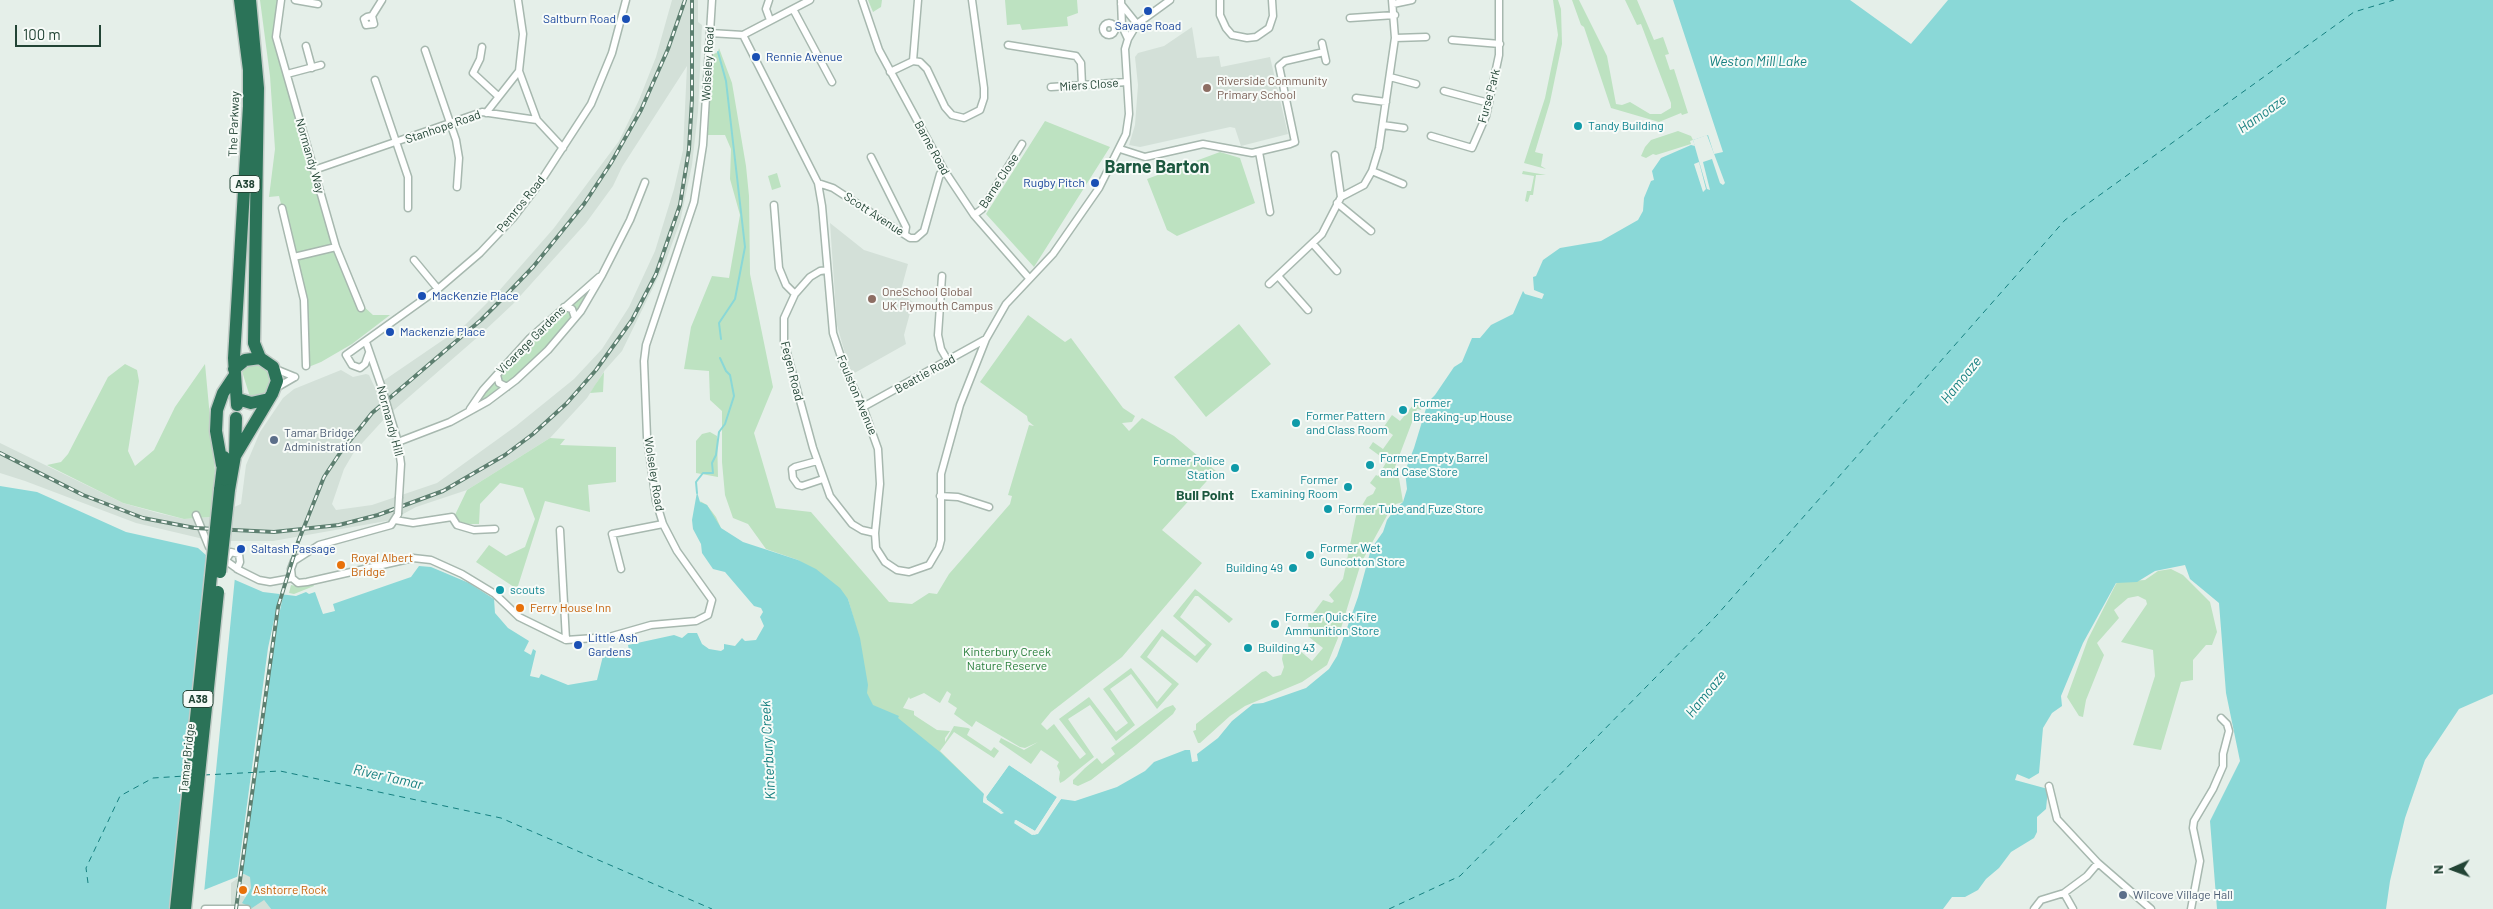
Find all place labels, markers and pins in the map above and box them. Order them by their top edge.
marker: Savage Road [1142,5,1154,17]
place label: Saltburn Road [543,12,616,26]
marker: Saltburn Road [620,13,632,25]
place label: Savage Road [1115,19,1181,33]
place label: Rennie Avenue [766,50,843,64]
marker: Rennie Avenue [750,51,762,63]
place label: Riverside Community Primary School [1217,74,1327,102]
marker: Riverside Community Primary School [1201,82,1213,94]
place label: Tandy Building [1588,119,1664,133]
marker: Tandy Building [1572,120,1584,132]
place label: Rugby Pitch [1023,176,1085,190]
marker: Rugby Pitch [1089,177,1101,189]
place label: OneSchool Global UK Plymouth Campus [882,285,993,313]
place label: MacKenzie Place [432,289,519,303]
marker: MacKenzie Place [416,290,428,302]
marker: OneSchool Global UK Plymouth Campus [866,293,878,305]
place label: Mackenzie Place [400,325,485,339]
marker: Mackenzie Place [384,326,396,338]
place label: Former Breaking-up House [1413,396,1512,424]
marker: Former Breaking-up House [1397,404,1409,416]
place label: Former Pattern and Class Room [1306,409,1388,437]
marker: Former Pattern and Class Room [1290,417,1302,429]
place label: Tamar Bridge Administration [284,426,361,454]
marker: Tamar Bridge Administration [268,434,280,446]
place label: Former Empty Barrel and Case Store [1380,451,1488,479]
place label: Former Police Station [1153,454,1225,482]
marker: Former Empty Barrel and Case Store [1364,459,1376,471]
marker: Former Police Station [1229,462,1241,474]
place label: Former Examining Room [1251,473,1338,501]
marker: Former Examining Room [1342,481,1354,493]
place label: Former Tube and Fuze Store [1338,502,1483,516]
marker: Former Tube and Fuze Store [1322,503,1334,515]
place label: Former Wet Guncotton Store [1320,541,1405,569]
place label: Saltash Passage [251,542,336,556]
marker: Saltash Passage [235,543,247,555]
marker: Former Wet Guncotton Store [1304,549,1316,561]
place label: Royal Albert Bridge [351,551,413,579]
marker: Royal Albert Bridge [335,559,347,571]
place label: Building 49 [1226,561,1283,575]
marker: Building 49 [1287,562,1299,574]
place label: scouts [510,583,545,597]
marker: scouts [494,584,506,596]
place label: Ferry House Inn [530,601,611,615]
marker: Ferry House Inn [514,602,526,614]
place label: Former Quick Fire Ammunition Store [1285,610,1379,638]
marker: Former Quick Fire Ammunition Store [1269,618,1281,630]
place label: Little Ash Gardens [588,631,638,659]
marker: Little Ash Gardens [572,639,584,651]
place label: Building 43 [1258,641,1315,655]
marker: Building 43 [1242,642,1254,654]
place label: Ashtorre Rock [253,883,327,897]
marker: Ashtorre Rock [237,884,249,896]
place label: Wilcove Village Hall [2133,888,2233,902]
marker: Wilcove Village Hall [2117,889,2129,901]

